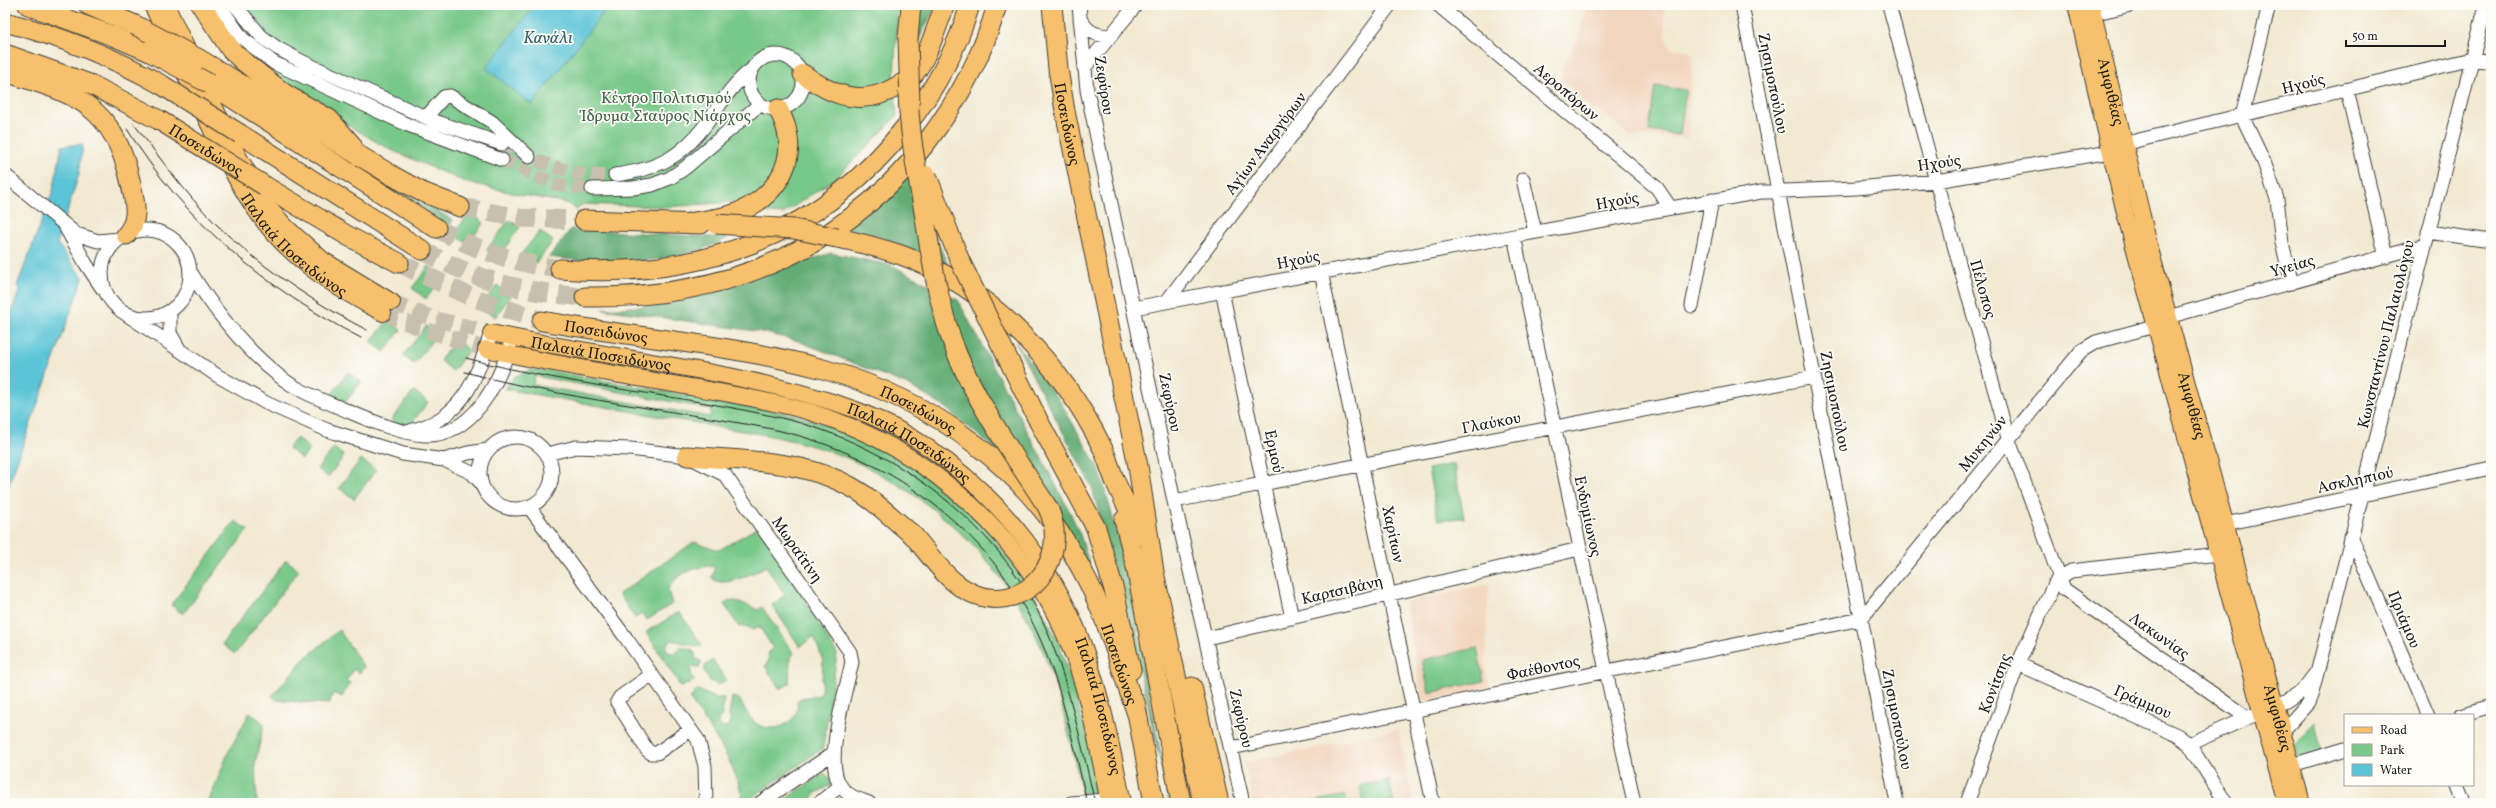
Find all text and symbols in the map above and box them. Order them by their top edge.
scale bar [2346,22,2445,48]
water label: Κανάλι [523,27,573,50]
text: 50 m [2352,29,2378,45]
street label: Ζησιμοπούλου [1751,31,1793,136]
street label: Ζεφύρου [1087,54,1119,117]
street label: Αμφιθέας [2091,56,2129,128]
street label: Αεροπόρων [1528,59,1603,127]
street label: Ηχούς [2280,69,2327,101]
street label: Ποσειδώνος [1047,81,1085,168]
park label: Κέντρο Πολιτισμού Ίδρυμα Σταύρος Νιάρχος [579,88,751,128]
street label: Αγίων Αναργύρων [1221,88,1313,200]
street label: Ποσειδώνος [164,120,247,183]
street label: Ηχούς [1916,150,1962,178]
street label: Ηχούς [1594,187,1641,217]
street label: Παλαιά Ποσειδώνος [234,189,351,303]
street label: Κωνσταντίνου Παλαιολόγου [2353,238,2421,431]
street label: Ηχούς [1275,246,1322,276]
street label: Υγείας [2268,250,2317,284]
street label: Πέλοπος [1963,257,2001,322]
street label: Ποσειδώνος [562,316,649,350]
street label: Παλαιά Ποσειδώνος [529,332,673,378]
street label: Ζησιμοπούλου [1813,349,1855,454]
street label: Αμφιθέας [2171,370,2211,442]
street label: Ζεφύρου [1152,371,1186,434]
street label: Ποσειδώνος [876,381,960,440]
street label: Παλαιά Ποσειδώνος [844,399,975,489]
street label: Γλαύκου [1460,407,1523,440]
street label: Μυκηνών [1954,411,2013,477]
street label: Ερμού [1258,428,1288,475]
street label: Ασκληπιού [2315,462,2396,500]
street label: Ενδυμίωνος [1568,474,1606,559]
street label: Χαρίτων [1375,504,1409,565]
street label: Μωραϊτίνη [765,513,827,588]
street label: Καρτσιβάνη [1299,571,1385,611]
street label: Πριάμου [2381,588,2425,652]
street label: Λακωνίας [2124,608,2194,666]
street label: Ποσειδώνος [1094,621,1142,708]
street label: Παλαιά Ποσειδώνος [1068,634,1126,777]
street label: Φαέθοντος [1505,650,1582,687]
street label: Κονίτσης [1974,650,2017,717]
street label: Ζησιμοπούλου [1875,667,1917,772]
street label: Γράμμου [2110,680,2175,725]
street label: Αμφιθέας [2257,682,2296,754]
street label: Ζεφύρου [1223,687,1258,750]
legend [2344,714,2474,786]
text: Road [2380,723,2407,739]
text: Park [2380,743,2405,759]
text: Water [2380,763,2412,779]

